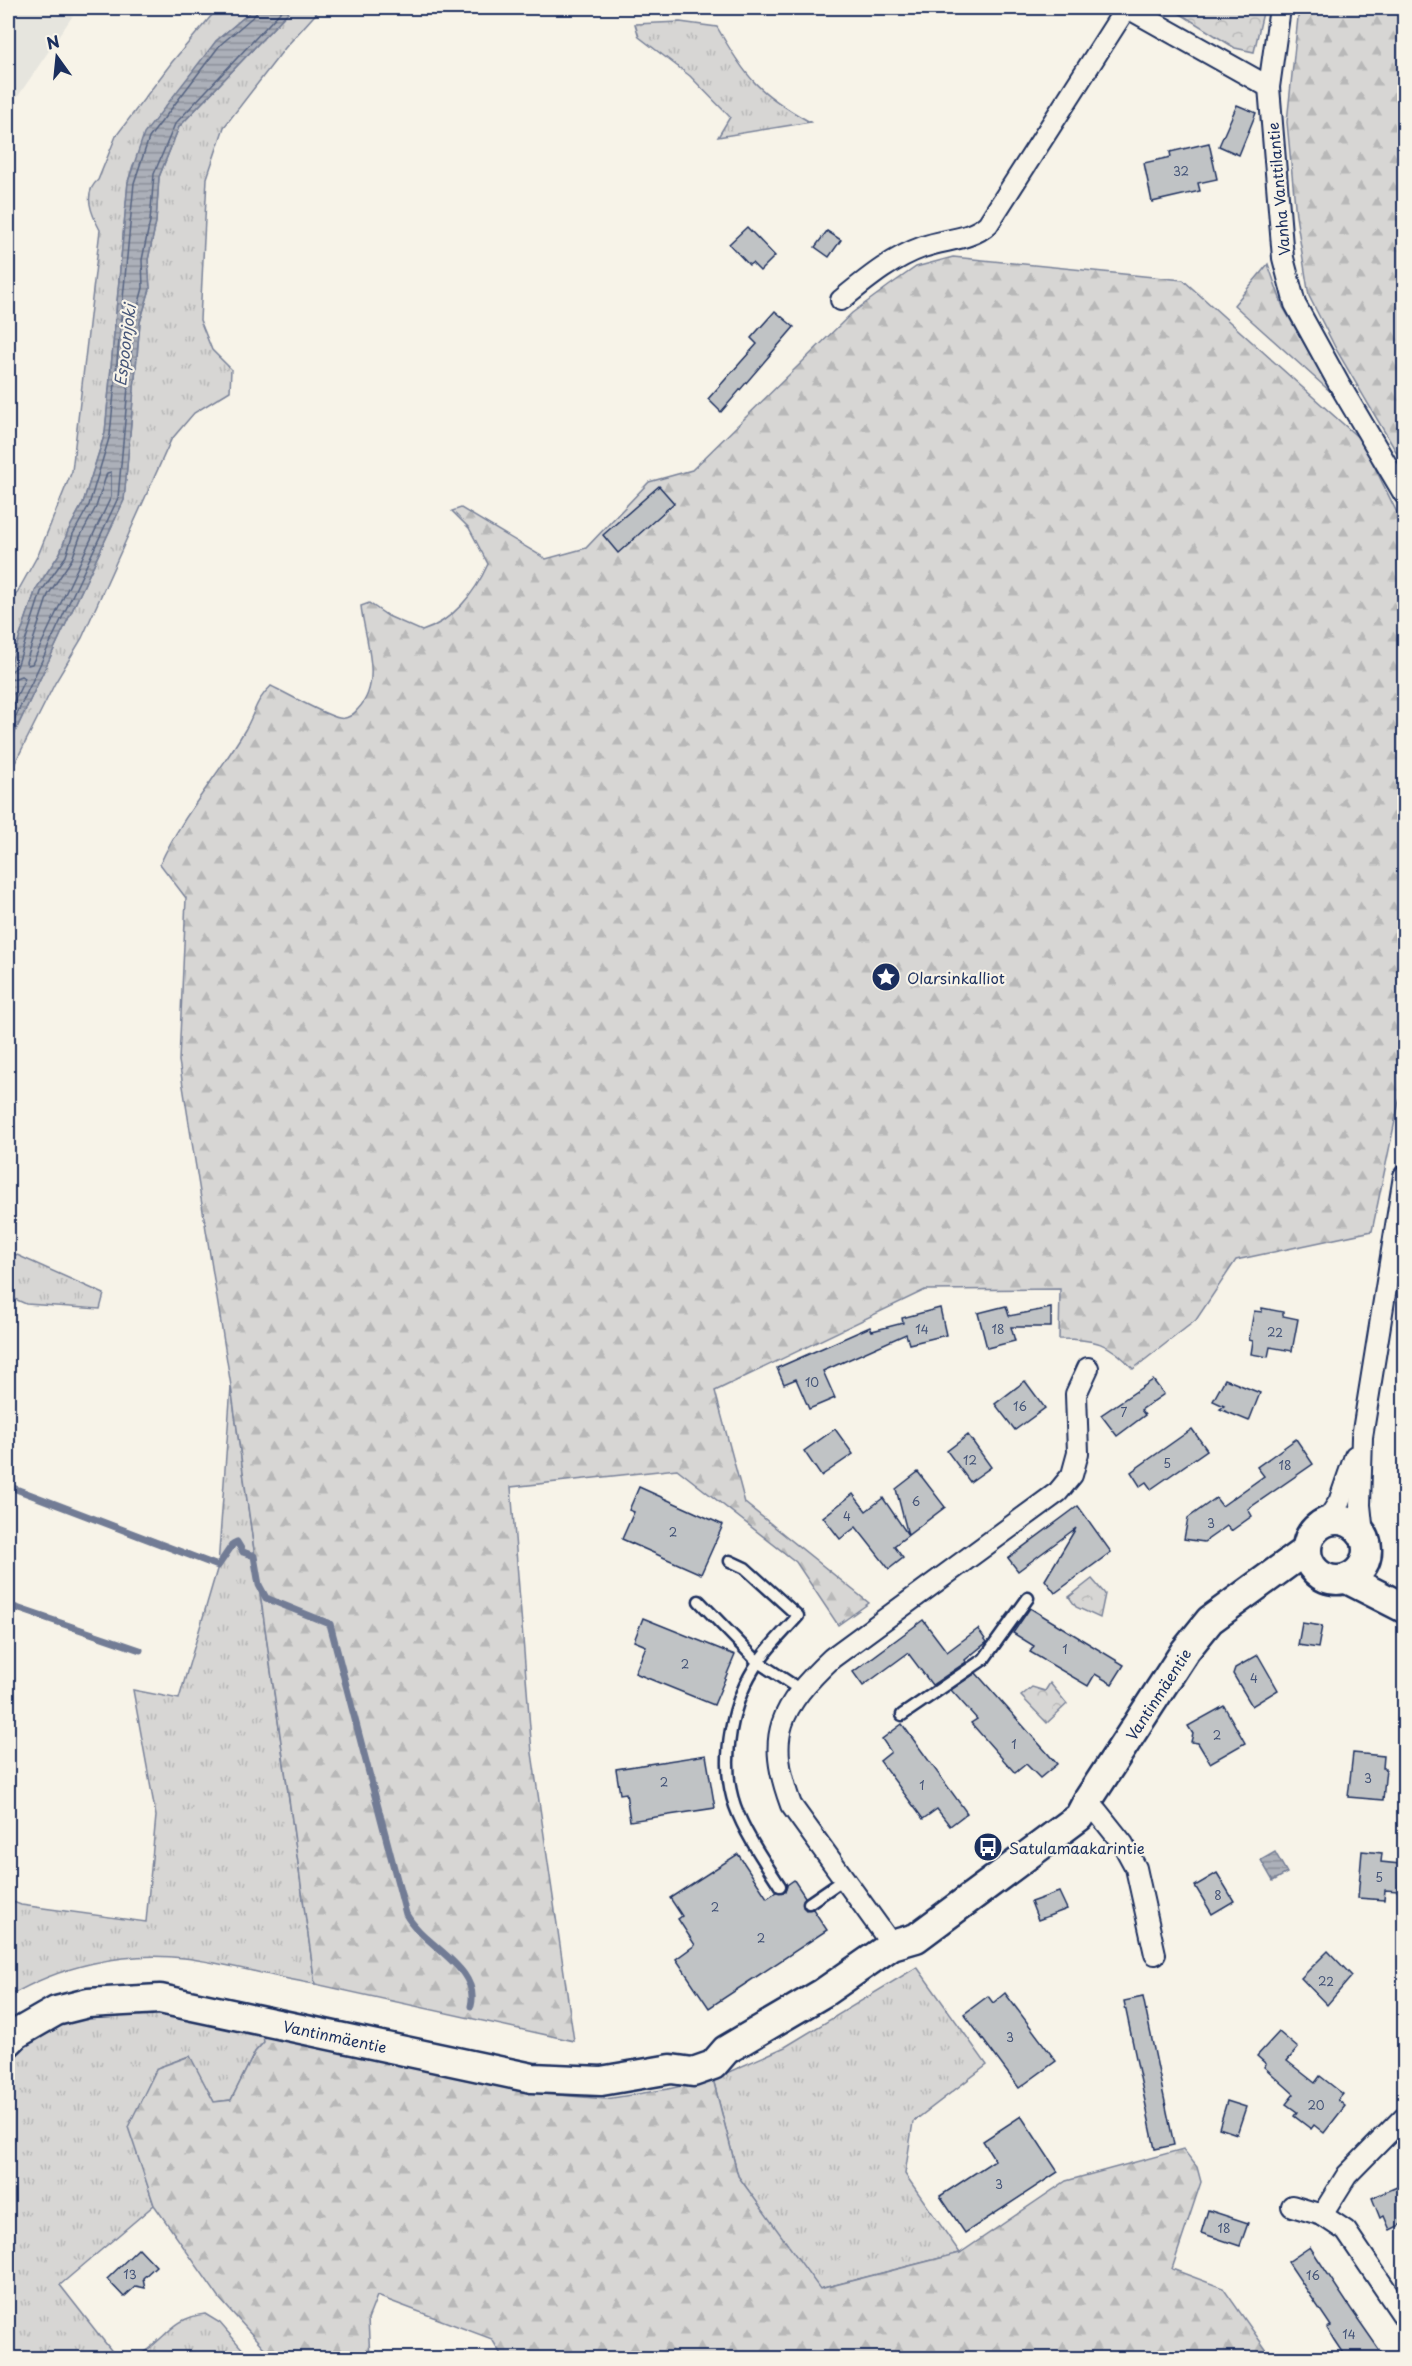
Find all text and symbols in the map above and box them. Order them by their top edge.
north arrow [27,27,87,87]
text: N [44,28,62,55]
street label: Vanha Vanttilantie [1261,121,1295,257]
house number: 32 [1173,162,1189,180]
water label: Espoonjoki [107,300,141,387]
place icon: Olarsinkalliot [870,961,902,993]
place label: Olarsinkalliot [907,966,1005,989]
house number: 14 [915,1320,929,1338]
house number: 18 [992,1320,1004,1338]
house number: 22 [1267,1323,1283,1341]
house number: 10 [805,1373,819,1391]
house number: 16 [1013,1397,1027,1415]
house number: 7 [1121,1403,1128,1421]
house number: 12 [963,1451,977,1469]
house number: 5 [1163,1454,1171,1472]
house number: 18 [1279,1456,1291,1474]
house number: 6 [912,1492,920,1510]
house number: 4 [843,1507,851,1525]
house number: 3 [1207,1514,1215,1532]
house number: 2 [669,1523,677,1541]
house number: 1 [1062,1640,1068,1658]
street label: Vantinmäentie [1120,1644,1196,1744]
house number: 2 [681,1655,689,1673]
house number: 4 [1250,1669,1258,1687]
house number: 2 [1213,1726,1221,1744]
house number: 1 [1011,1735,1017,1753]
house number: 3 [1364,1769,1372,1787]
house number: 2 [660,1773,668,1791]
house number: 1 [919,1776,925,1794]
bus stop icon: Satulamaakarintie [972,1831,1004,1863]
place label: Satulamaakarintie [1009,1836,1145,1859]
house number: 5 [1375,1868,1383,1886]
house number: 8 [1214,1886,1222,1904]
house number: 2 [711,1898,719,1916]
house number: 2 [757,1929,765,1947]
house number: 22 [1318,1972,1334,1990]
street label: Vantinmäentie [281,2014,389,2058]
house number: 3 [1006,2028,1014,2046]
house number: 20 [1307,2096,1325,2114]
house number: 3 [995,2175,1003,2193]
house number: 18 [1218,2219,1230,2237]
house number: 13 [123,2265,137,2283]
house number: 16 [1306,2266,1320,2284]
house number: 14 [1342,2325,1356,2343]

